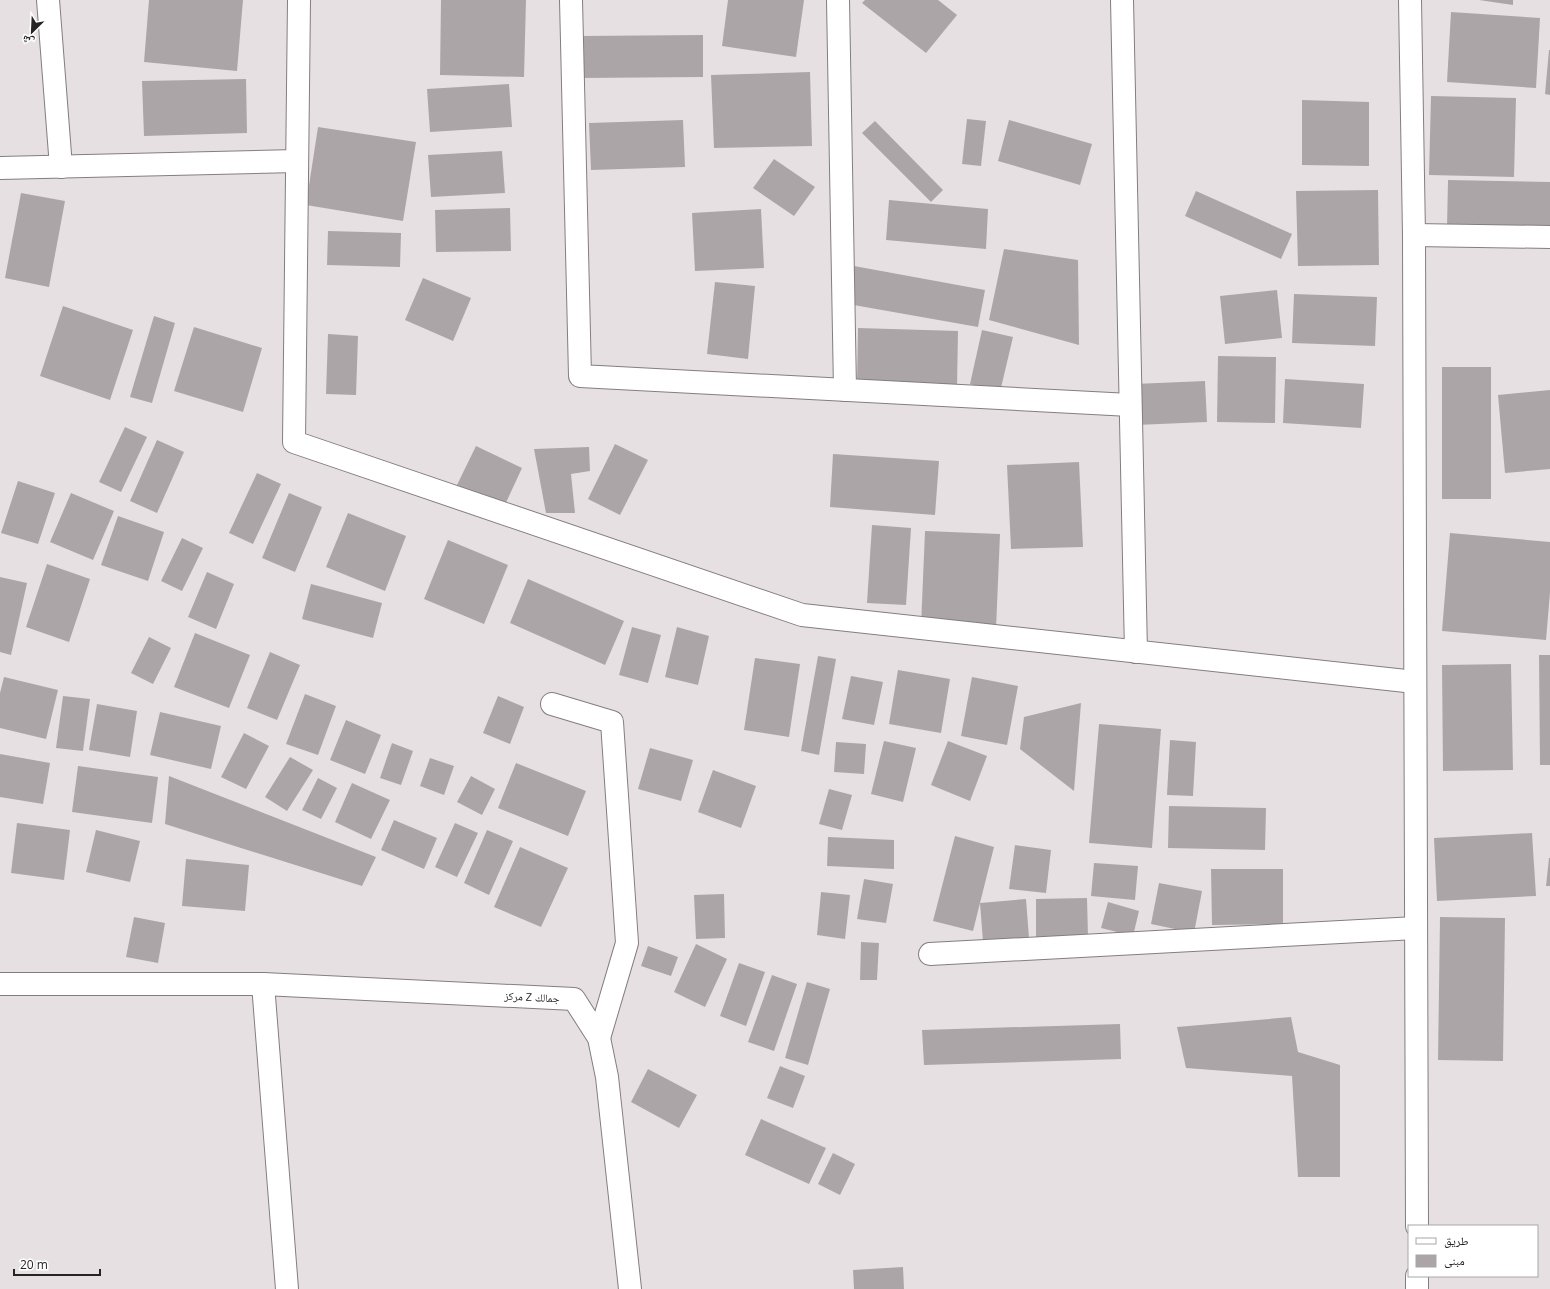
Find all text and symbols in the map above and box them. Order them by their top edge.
north arrow [12,12,52,52]
text: ش [19,31,37,51]
street label: مركز Z جمالك [503,988,560,1005]
legend [1408,1225,1538,1277]
text: طريق [1444,1232,1469,1249]
scale bar [14,1251,100,1277]
text: مبنى [1444,1252,1465,1269]
text: 20 m [20,1256,48,1273]

